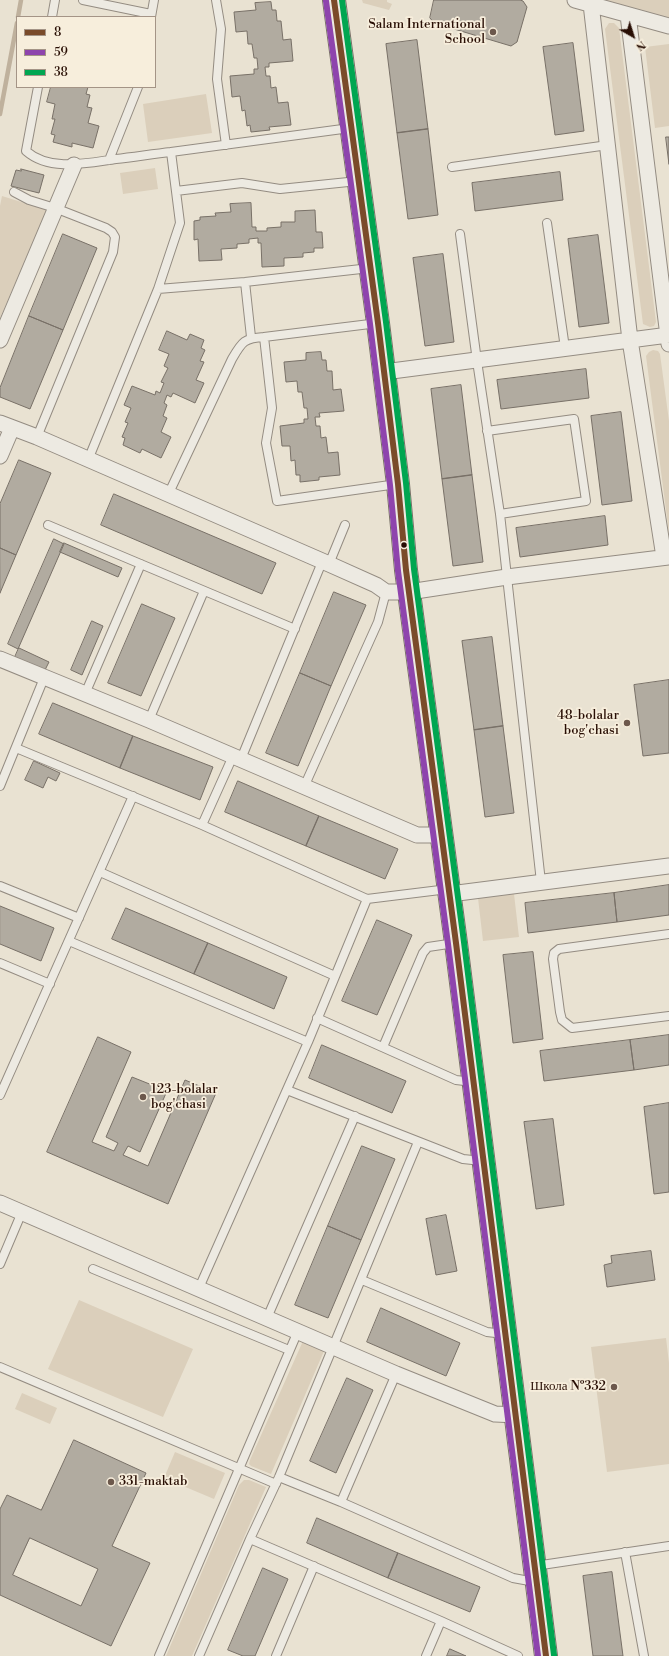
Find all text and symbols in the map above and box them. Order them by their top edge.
legend [16,16,156,88]
north arrow [613,16,653,56]
place label: Salam International School [368,17,485,48]
text: 8 [54,25,61,40]
marker: Salam International School [488,27,498,37]
text: N [633,37,648,53]
text: 59 [54,45,68,60]
text: 38 [54,65,68,80]
unlabelled marker [399,540,409,550]
place label: 48-bolalar bog'chasi [557,708,619,739]
marker: 48-bolalar bog'chasi [622,718,632,728]
place label: 123-bolalar bog'chasi [151,1082,218,1113]
marker: 123-bolalar bog'chasi [138,1092,148,1102]
place label: Школа №332 [530,1379,606,1395]
marker: Школа №332 [609,1382,619,1392]
place label: 331-maktab [119,1474,187,1490]
marker: 331-maktab [106,1477,116,1487]

